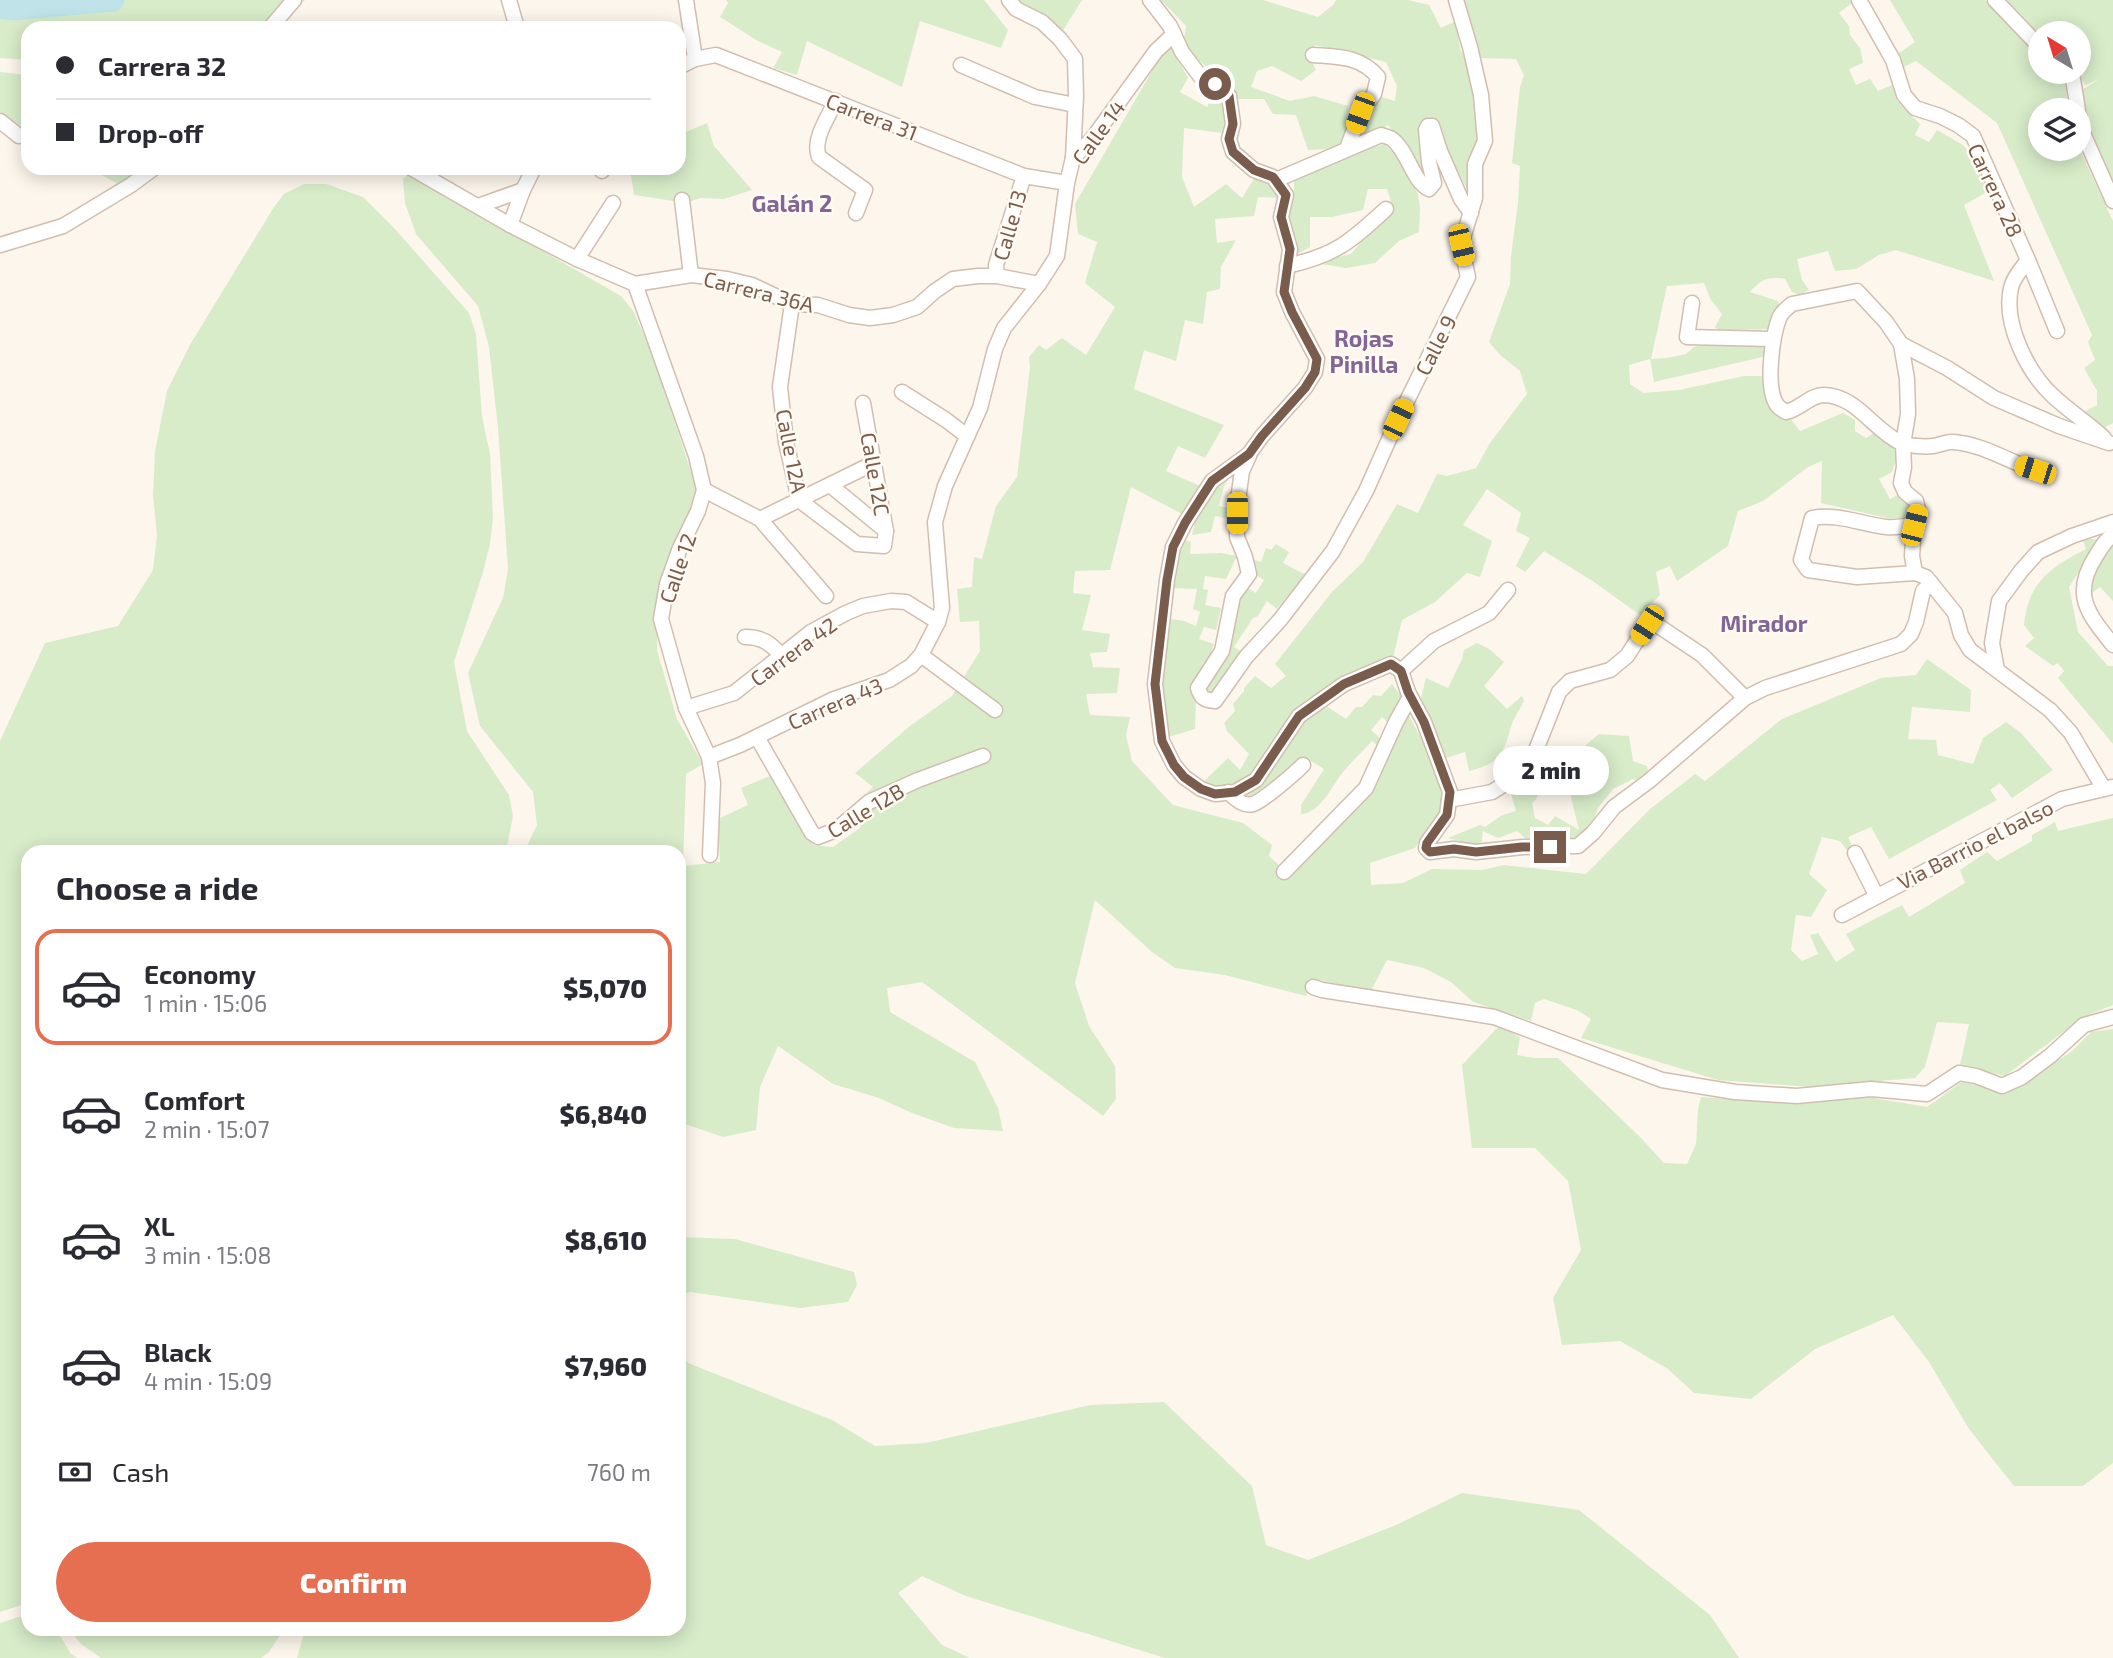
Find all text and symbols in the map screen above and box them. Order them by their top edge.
north arrow [2028,21,2091,84]
map controls [2028,21,2091,161]
text: Carrera 32 [98,50,226,81]
route start [1199,68,1231,100]
street label: Carrera 31 [823,87,921,145]
car [1343,90,1378,136]
street label: Calle 14 [1066,95,1130,169]
button: layers [2028,98,2091,161]
text: Drop-off [98,117,203,148]
street label: Carrera 28 [1963,139,2029,241]
street label: Calle 13 [987,187,1031,263]
district label: Galán 2 [752,189,832,217]
car [1447,222,1476,268]
street label: Carrera 36A [701,265,817,317]
street label: Calle 9 [1409,311,1461,379]
district label: Rojas Pinilla [1330,324,1398,378]
car [1380,396,1417,442]
street label: Calle 12A [772,407,812,495]
street label: Calle 12C [856,430,896,518]
car [2012,454,2059,486]
car [1227,492,1248,534]
car [1899,502,1930,548]
street label: Calle 12 [653,530,701,606]
car [1627,602,1668,648]
district label: Mirador [1720,609,1808,637]
street label: Carrera 42 [745,611,841,691]
street label: Carrera 43 [784,672,886,734]
callout: 2 min [1492,746,1608,794]
text: 2 min [1521,756,1581,784]
street label: Calle 12B [822,777,908,843]
street label: Via Barrio el balso [1893,794,2057,894]
route end [1534,831,1566,863]
text: Choose a ride [56,868,259,906]
icon: car [60,956,123,1019]
text: Economy [144,958,256,989]
text: $5,070 [563,972,647,1003]
text: 1 min · 15:06 [144,989,267,1017]
icon: car [60,1082,123,1145]
text: Comfort [144,1084,245,1115]
text: $6,840 [560,1098,647,1129]
text: 2 min · 15:07 [144,1115,270,1143]
icon: car [60,1208,123,1271]
text: XL [144,1210,175,1241]
text: $8,610 [565,1224,647,1255]
text: 3 min · 15:08 [144,1241,272,1269]
icon: car [60,1334,123,1397]
text: Black [144,1336,212,1367]
text: $7,960 [564,1350,647,1381]
text: 4 min · 15:09 [144,1367,272,1395]
icon: cash [56,1453,94,1491]
text: Cash [112,1456,169,1487]
text: 760 m [587,1458,651,1486]
button: Confirm [56,1542,651,1622]

